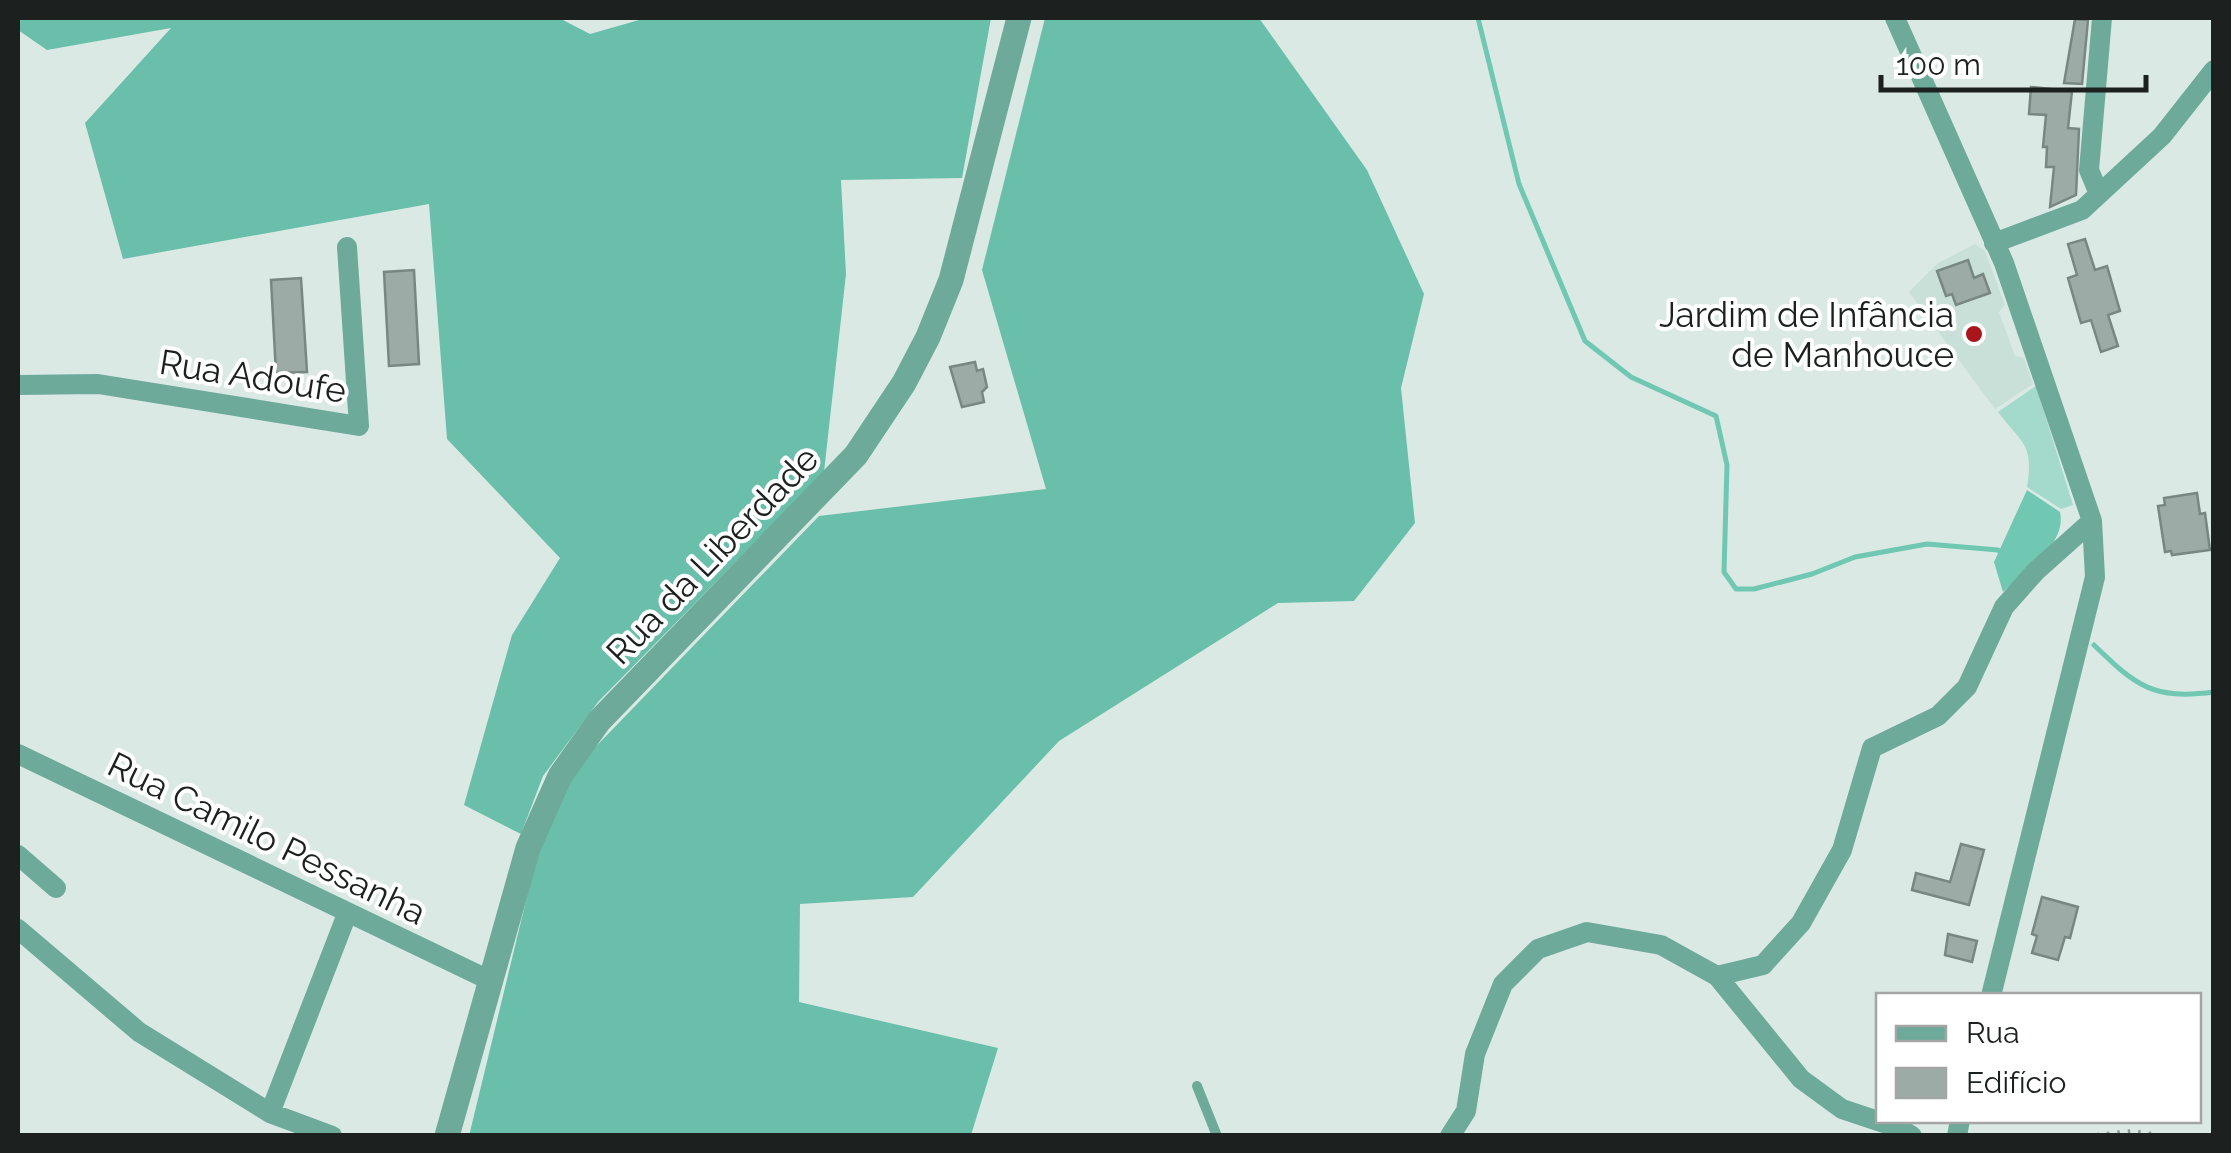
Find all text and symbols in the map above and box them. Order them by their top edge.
scale bar [1881,30,2146,92]
text: 100 m [1896,47,1981,82]
place label: Jardim de Infância de Manhouce [1659,294,1954,375]
marker: Jardim de Infância de Manhouce [1963,323,1985,345]
street label: Rua Adoufe [157,341,349,411]
street label: Rua da Liberdade [598,438,826,672]
street label: Rua Camilo Pessanha [101,743,433,933]
legend [1876,993,2201,1123]
text: Rua [1966,1015,2020,1050]
text: Edifício [1966,1065,2066,1100]

